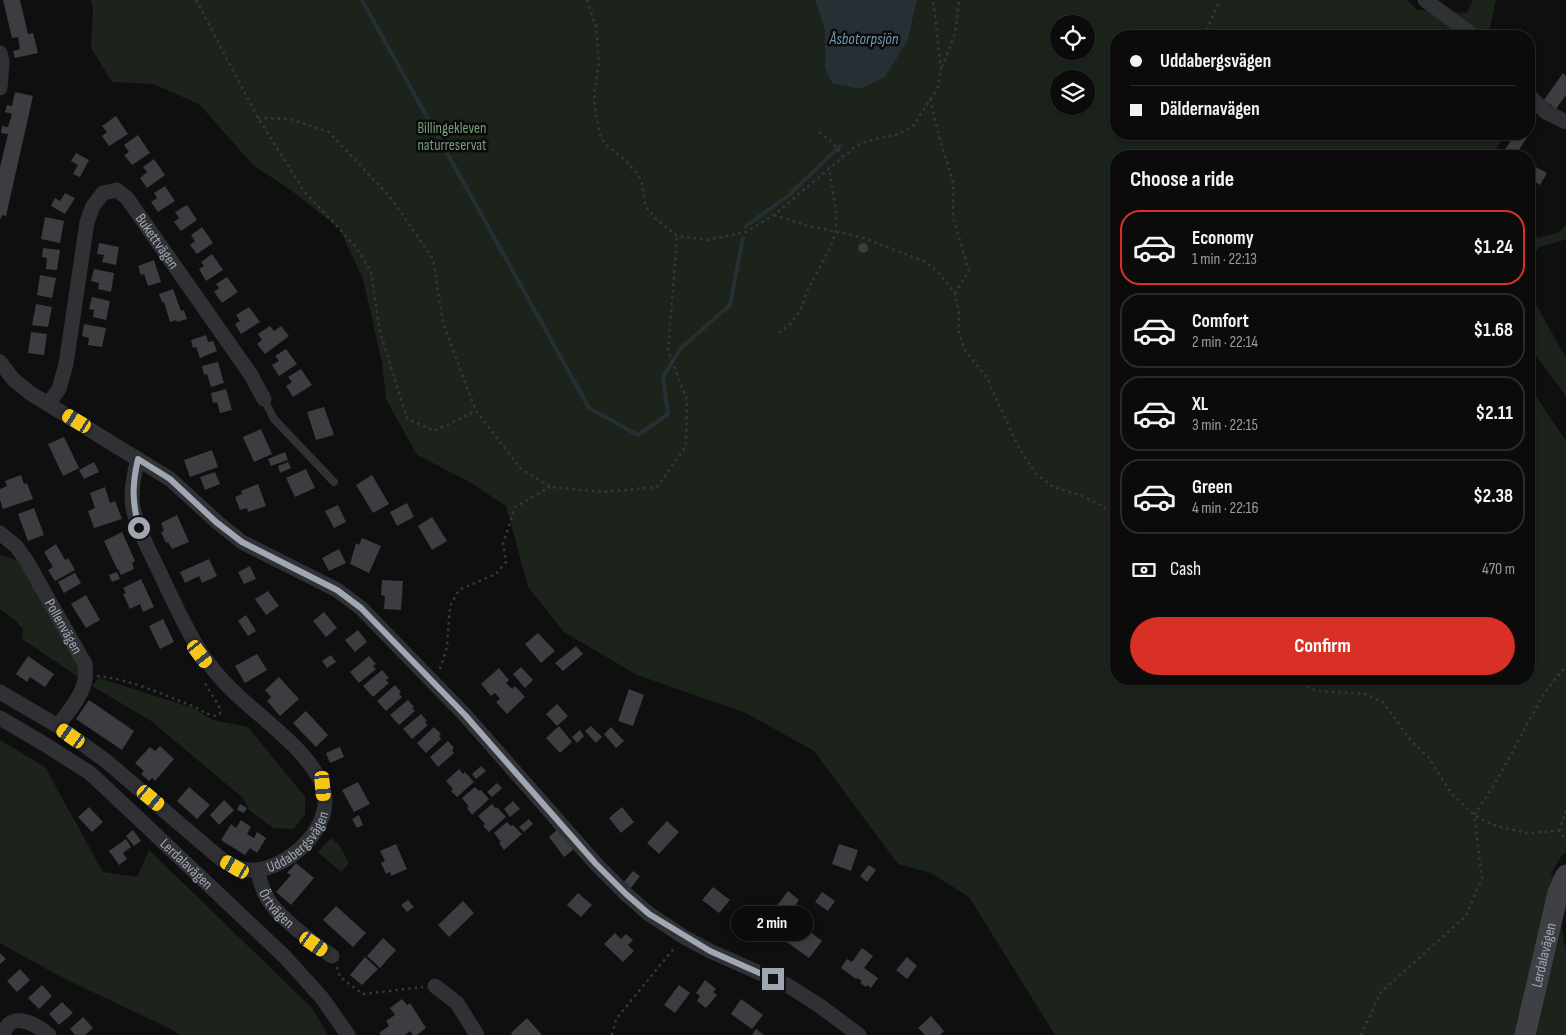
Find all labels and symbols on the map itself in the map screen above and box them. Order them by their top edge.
water label: Åsbotorpsjön [828,30,899,49]
park label: Billingekleven naturreservat [417,119,487,155]
street label: Bukettvägen [131,210,183,273]
car [60,407,93,435]
route start [128,517,150,539]
street label: Pollenvägen [40,595,87,657]
car [184,638,215,670]
car [54,721,87,751]
car [314,770,331,802]
car [134,783,167,813]
street label: Uddabergsvägen [264,809,333,877]
street label: Lerdalavägen [156,834,217,893]
car [218,853,251,881]
street label: Örtvägen [255,886,299,932]
callout: 2 min [732,906,814,942]
street label: Lerdalavägen [1527,921,1560,989]
car [297,929,330,959]
route end [762,968,784,990]

